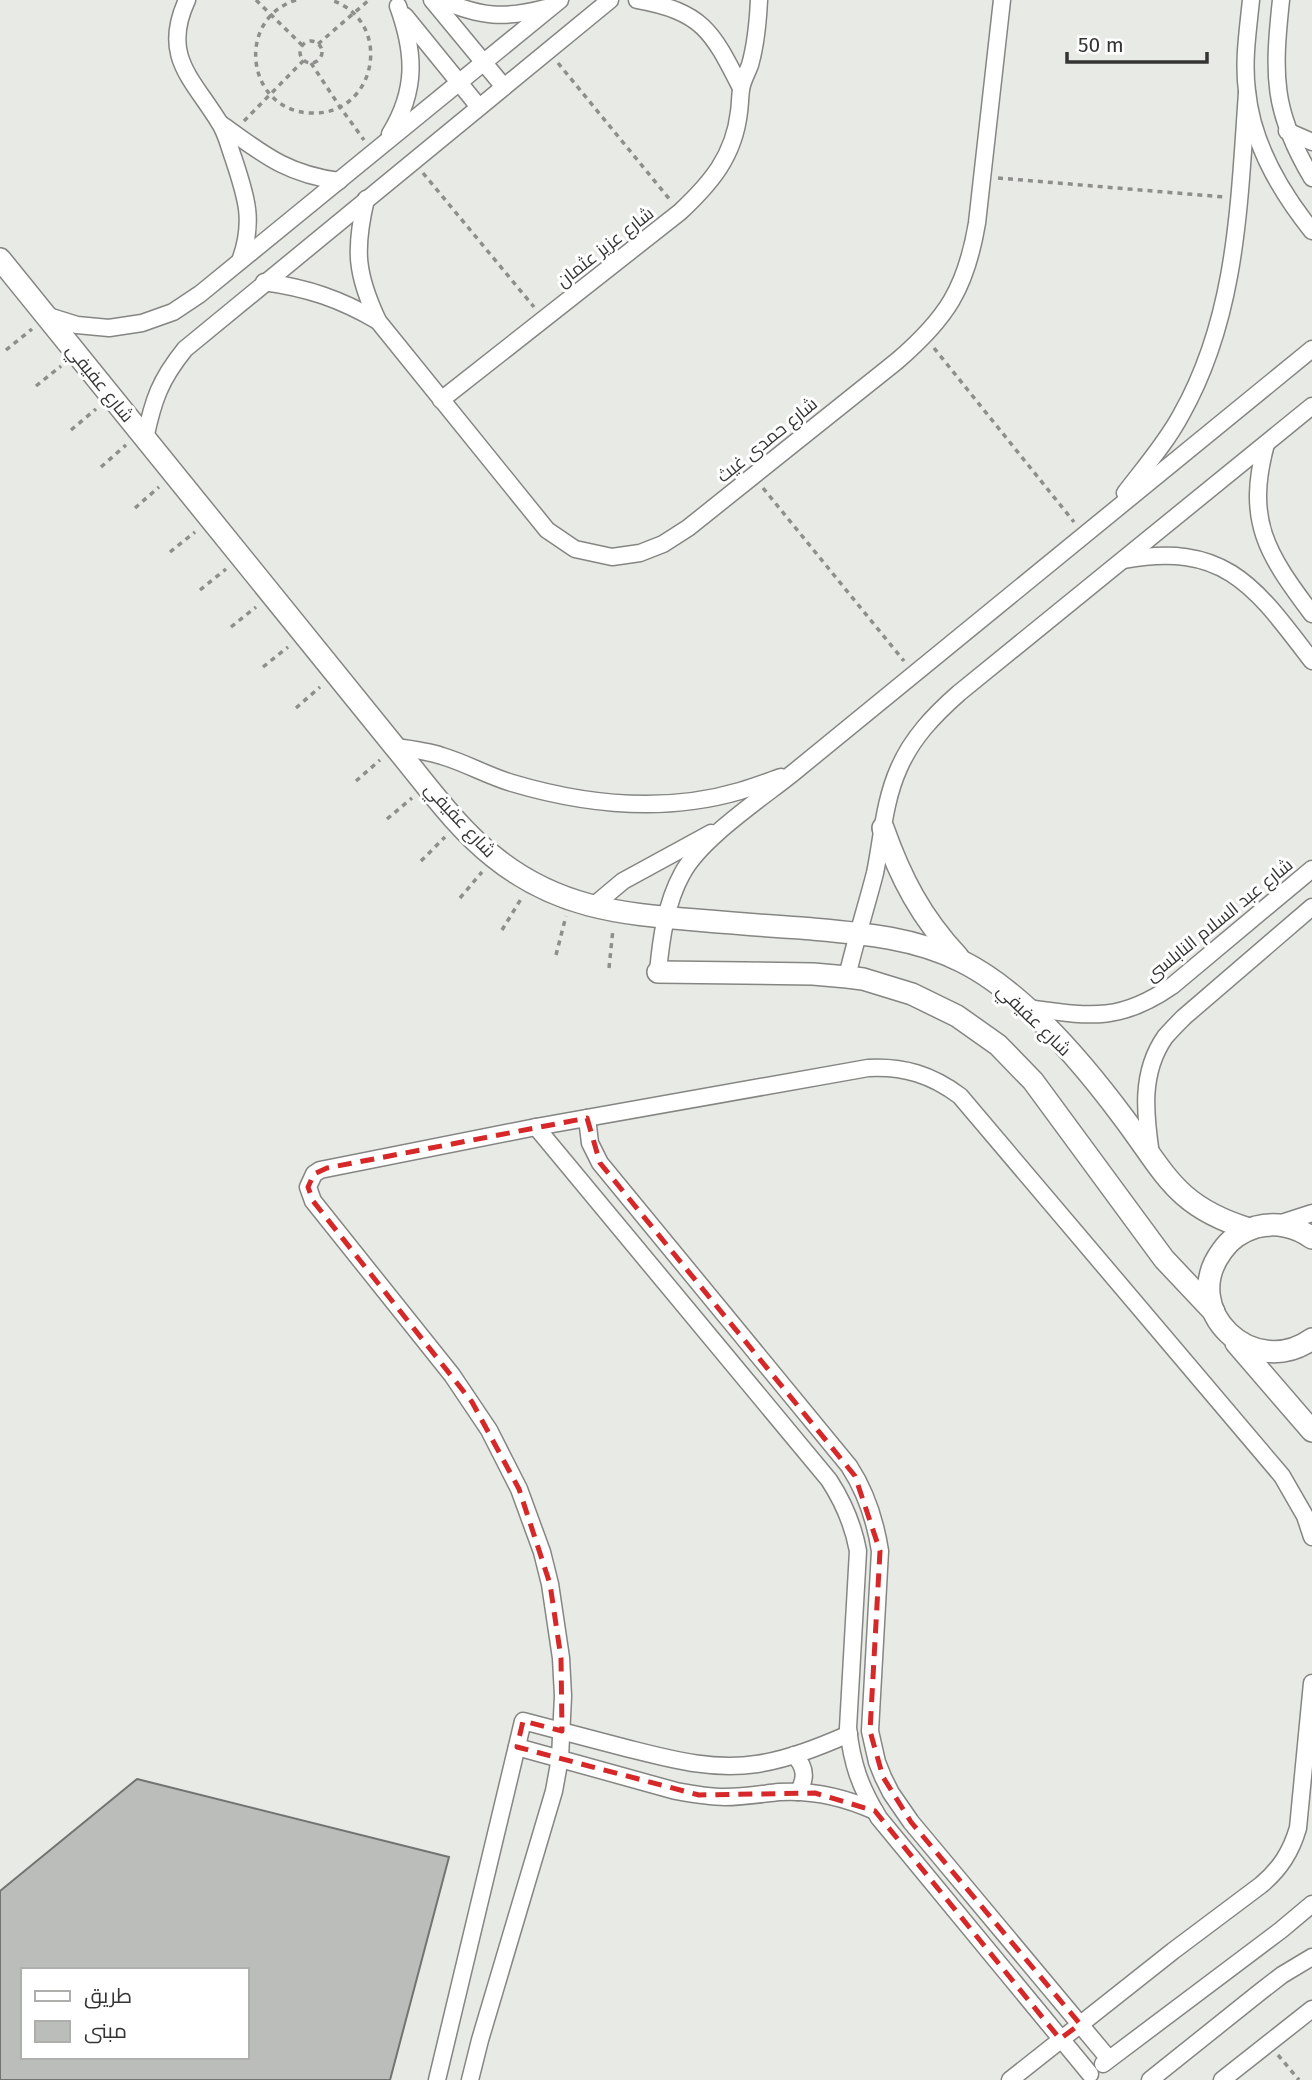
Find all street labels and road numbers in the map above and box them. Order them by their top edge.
street label: شارع عزيز عثمان [552,202,659,293]
street label: شارع عفيفي [59,339,138,429]
street label: شارع حمدى غيث [712,393,822,488]
street label: شارع عفيفي [418,778,500,864]
street label: شارع عبد السلام النابلسى [1141,854,1298,987]
street label: شارع عفيفي [990,979,1076,1063]

